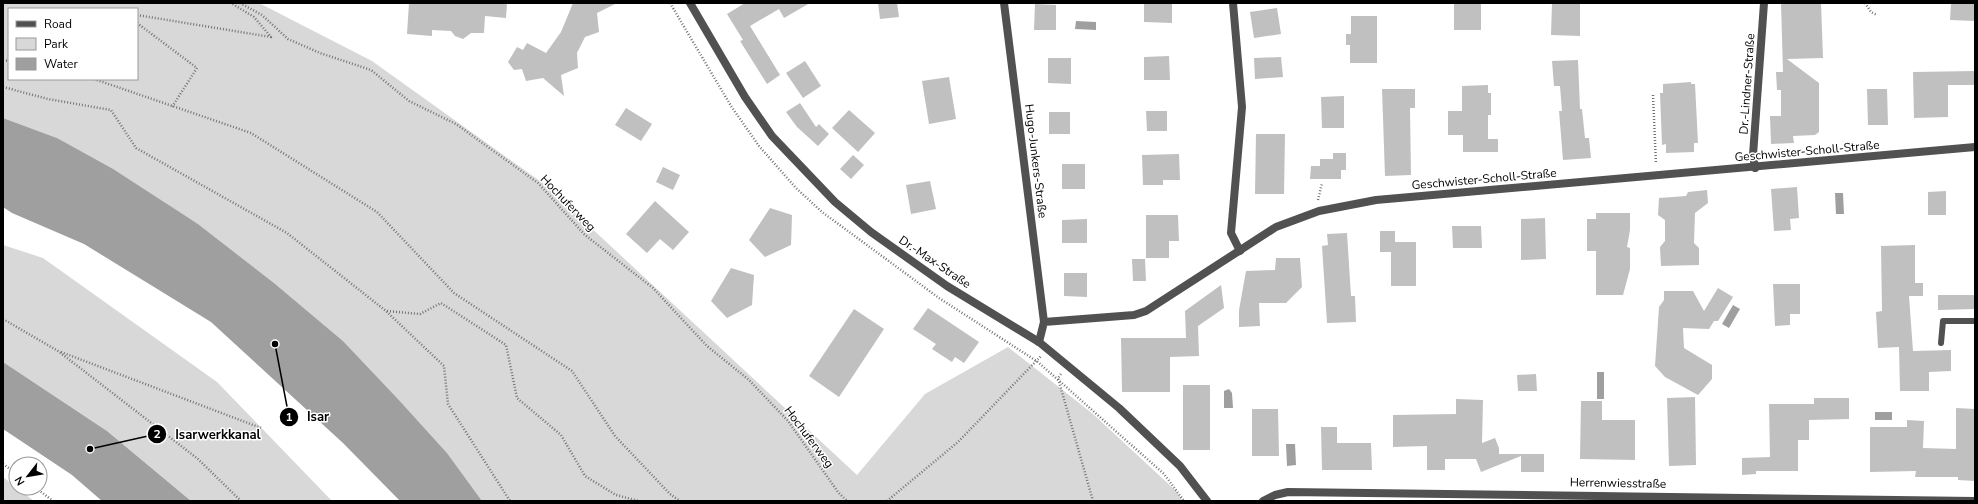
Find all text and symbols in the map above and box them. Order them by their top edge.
legend [8,8,138,80]
text: Road [44,16,72,32]
street label: Dr.-Lindner-Straße [1735,33,1759,135]
text: Park [44,36,69,52]
text: Water [44,56,78,72]
street label: Hugo-Junkers-Straße [1021,103,1051,219]
street label: Geschwister-Scholl-Straße [1734,137,1880,165]
street label: Geschwister-Scholl-Straße [1411,165,1557,193]
street label: Hochuferweg [537,171,599,235]
street label: Dr.-Max-Straße [896,232,974,292]
street label: Hochuferweg [781,403,837,471]
callout: Isar [279,404,337,429]
text: Isar [307,408,330,426]
text: 1 [285,409,293,425]
callout: Isarwerkkanal [147,422,269,447]
text: 2 [153,426,161,442]
text: Isarwerkkanal [175,426,262,444]
north arrow [8,456,48,496]
text: N [11,474,28,488]
street label: Herrenwiesstraße [1570,474,1666,492]

